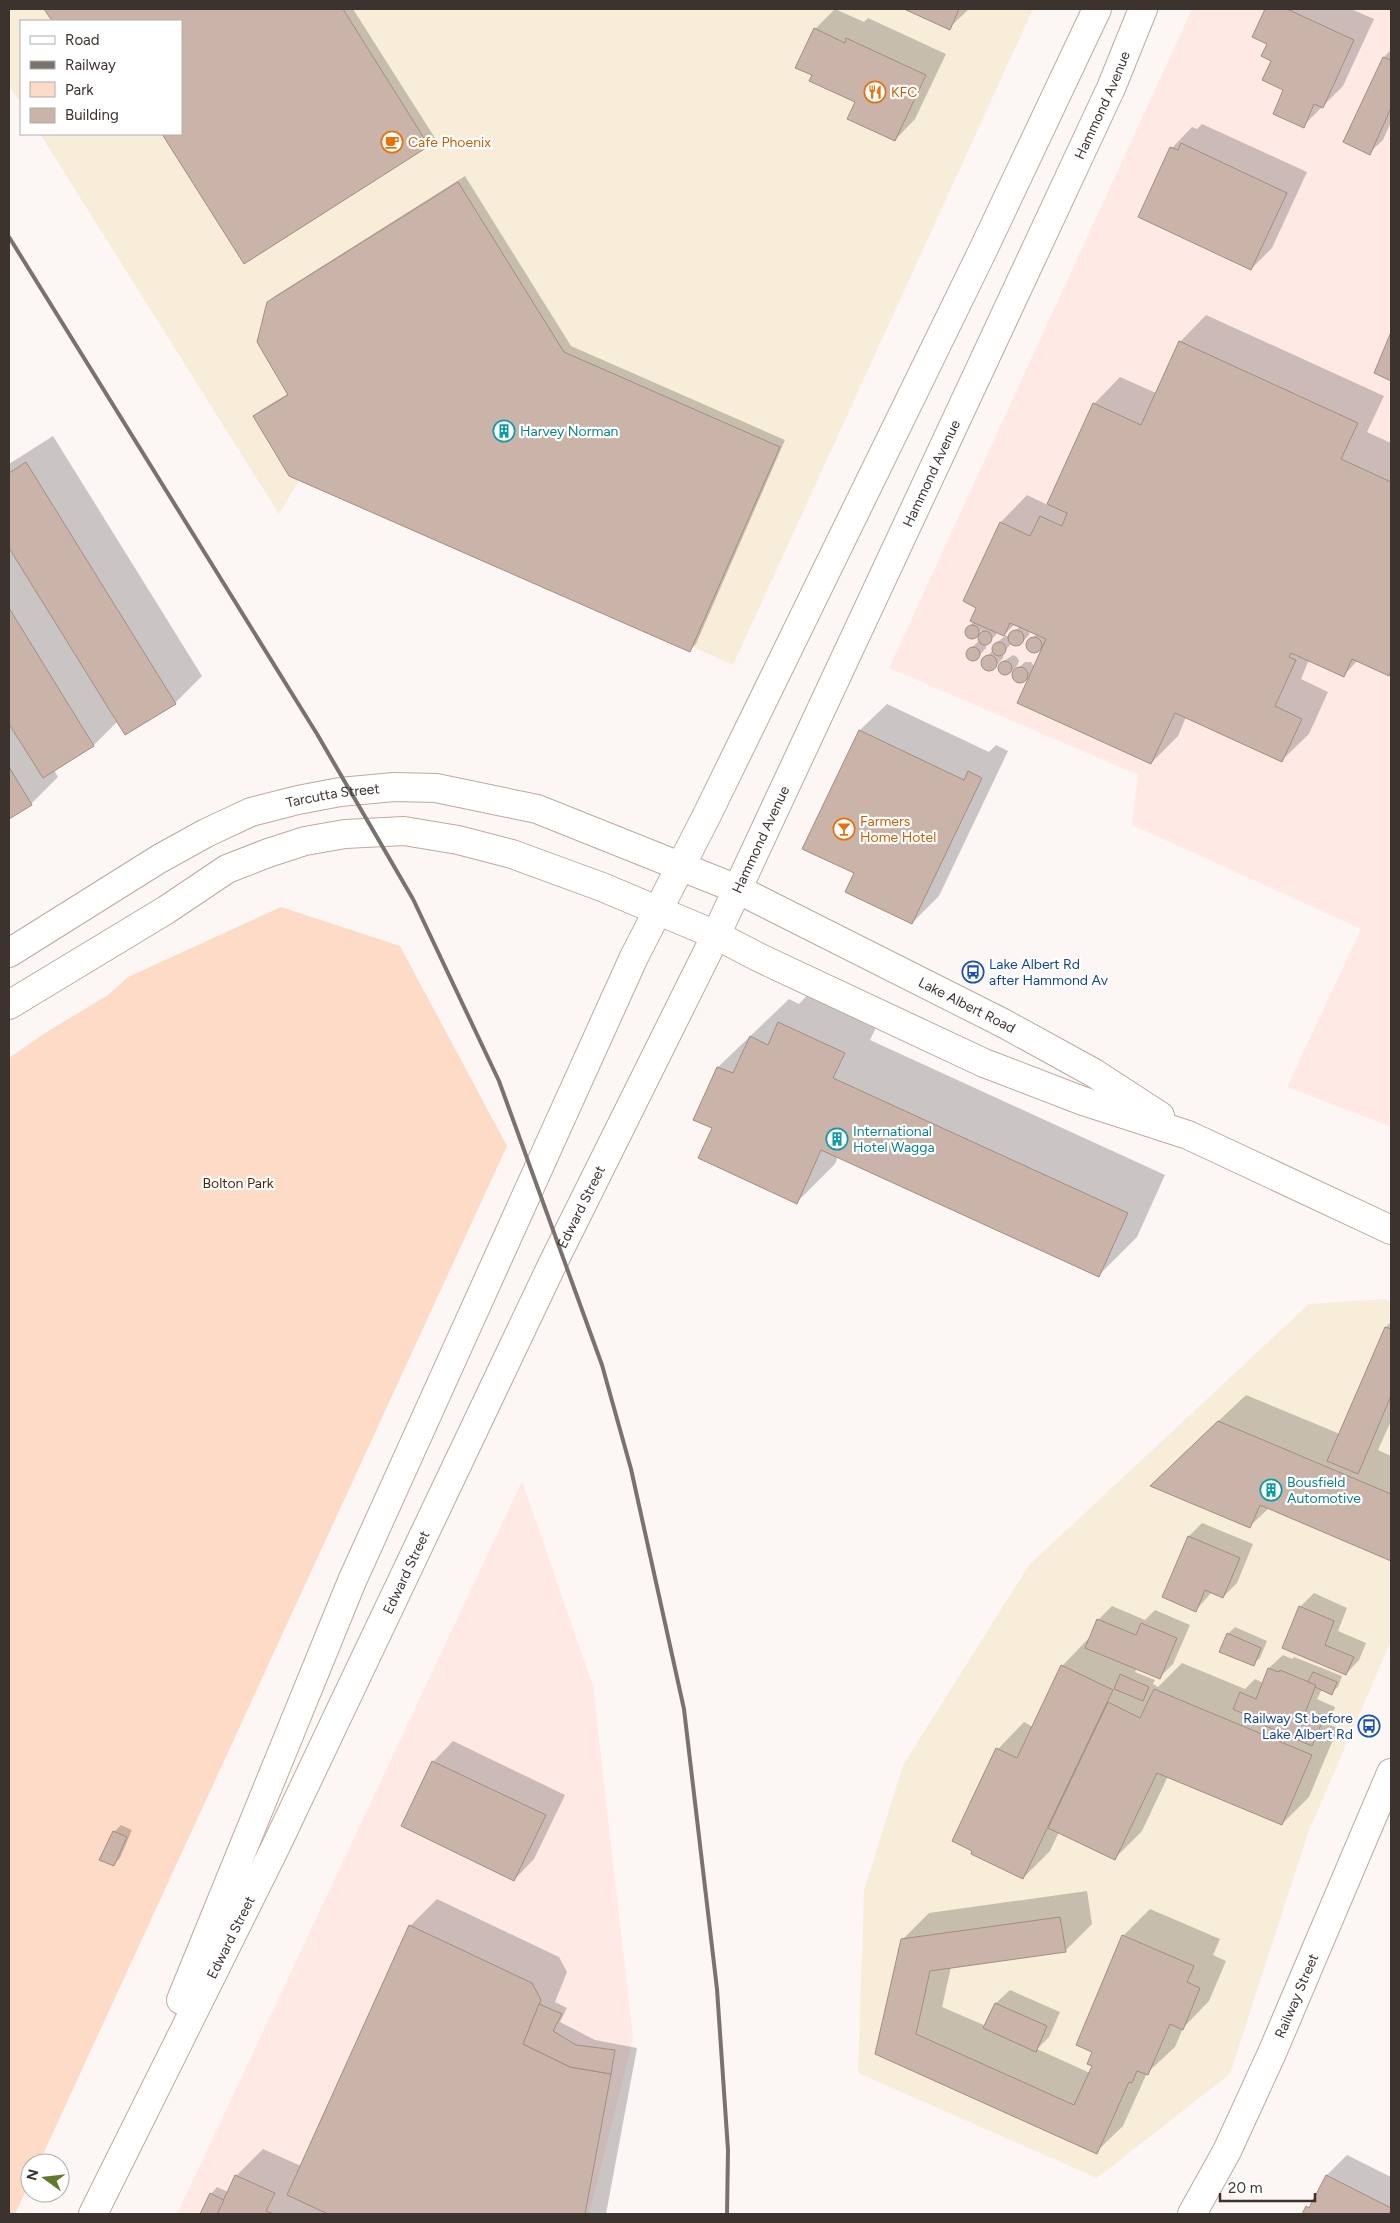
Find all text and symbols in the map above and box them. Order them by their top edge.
legend [20,20,182,135]
text: Road [65,31,100,49]
street label: Hammond Avenue [1071,49,1134,162]
text: Railway [65,56,116,74]
restaurant icon: KFC [863,80,887,104]
text: Park [65,81,94,99]
place label: KFC [891,84,917,101]
text: Building [65,106,119,124]
cafe icon: Cafe Phoenix [380,130,404,154]
place label: Cafe Phoenix [408,134,491,151]
street label: Hammond Avenue [899,417,964,530]
building icon: Harvey Norman [492,419,516,443]
place label: Harvey Norman [520,423,619,440]
street label: Tarcutta Street [284,780,380,812]
street label: Hammond Avenue [729,783,793,896]
place label: Farmers Home Hotel [860,813,936,846]
bar icon: Farmers Home Hotel [832,817,856,841]
place label: Lake Albert Rd after Hammond Av [989,956,1109,989]
bus stop icon: Lake Albert Rd after Hammond Av [961,960,985,984]
street label: Lake Albert Road [915,974,1018,1037]
place label: International Hotel Wagga [853,1123,935,1156]
building icon: International Hotel Wagga [825,1127,849,1151]
street label: Edward Street [554,1163,609,1251]
park label: Bolton Park [202,1175,274,1192]
place label: Bousfield Automotive [1287,1474,1361,1507]
building icon: Bousfield Automotive [1259,1478,1283,1502]
street label: Edward Street [379,1528,434,1617]
place label: Railway St before Lake Albert Rd [1243,1710,1353,1743]
bus stop icon: Railway St before Lake Albert Rd [1357,1714,1381,1738]
street label: Edward Street [203,1893,259,1982]
street label: Railway Street [1271,1951,1322,2041]
north arrow [20,2153,70,2203]
text: N [23,2167,43,2182]
scale bar [1220,2170,1315,2202]
text: 20 m [1228,2179,1262,2197]

